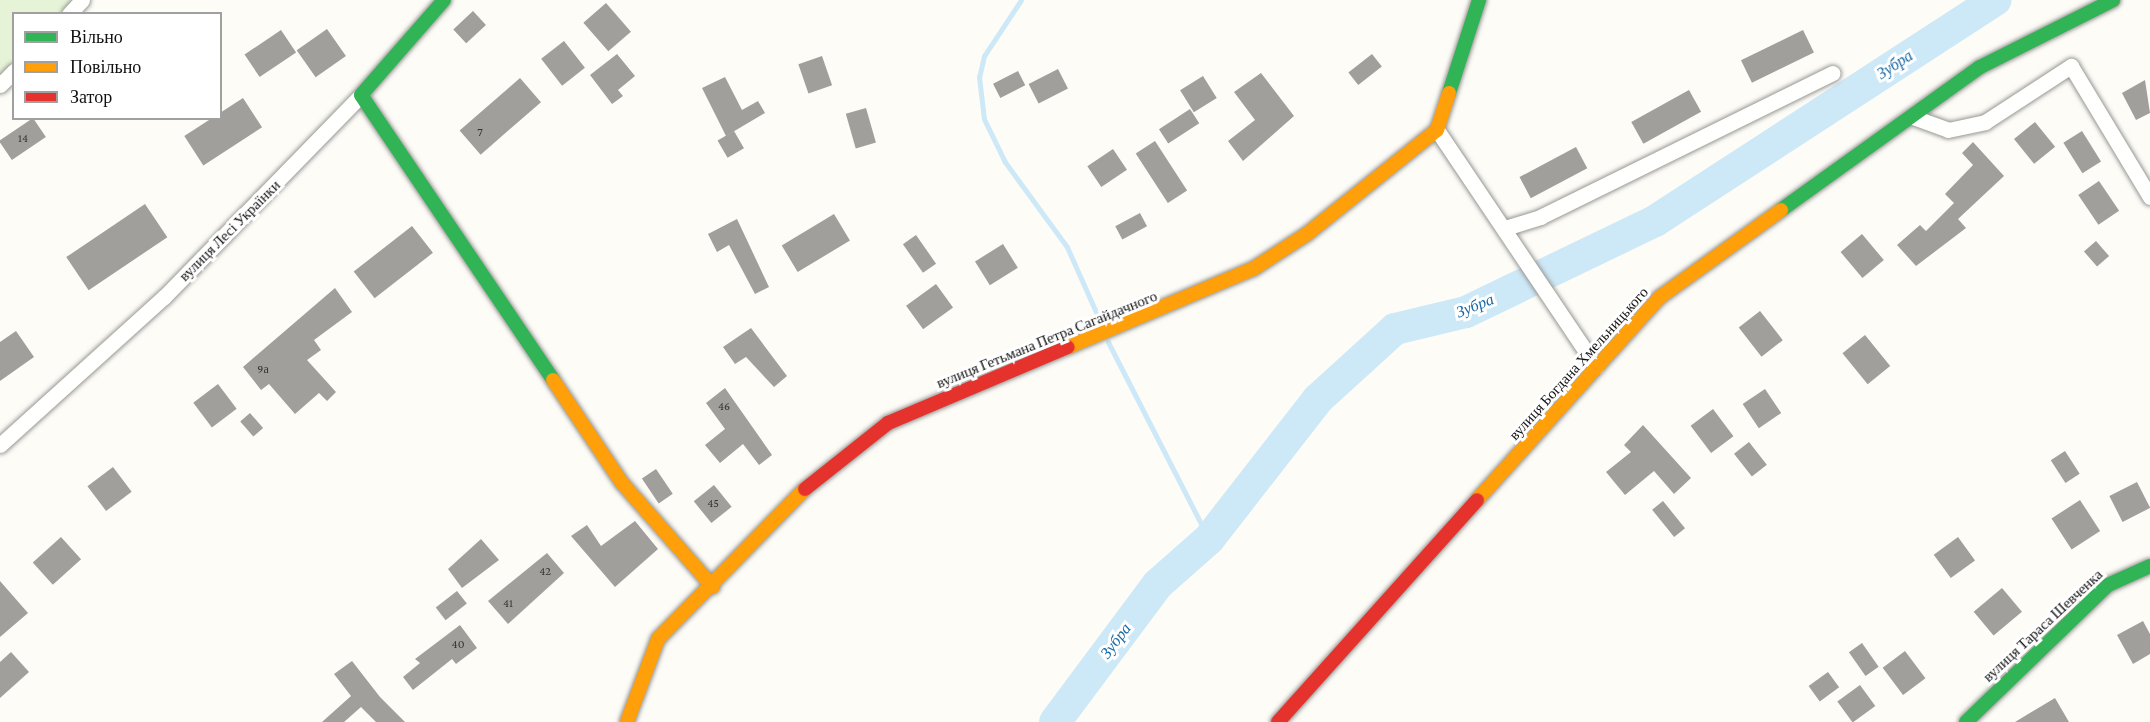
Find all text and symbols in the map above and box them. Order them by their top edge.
legend [12,12,222,120]
text: Вільно [70,27,123,47]
water label: Зубра [1873,46,1917,84]
text: Повільно [70,57,141,77]
text: Затор [70,87,112,107]
house number: 7 [477,126,483,140]
house number: 14 [18,132,28,146]
street label: вулиця Лесі Українки [176,177,284,285]
street label: вулиця Богдана Хмельницького [1506,284,1652,444]
street label: вулиця Гетьмана Петра Сагайдачного [934,287,1160,393]
water label: Зубра [1453,290,1497,322]
house number: 9а [257,363,269,377]
house number: 46 [718,400,730,414]
house number: 45 [707,497,719,511]
house number: 42 [539,565,551,579]
street label: вулиця Тараса Шевченка [1980,566,2106,686]
house number: 41 [503,597,513,611]
water label: Зубра [1097,620,1135,662]
house number: 40 [452,638,464,652]

